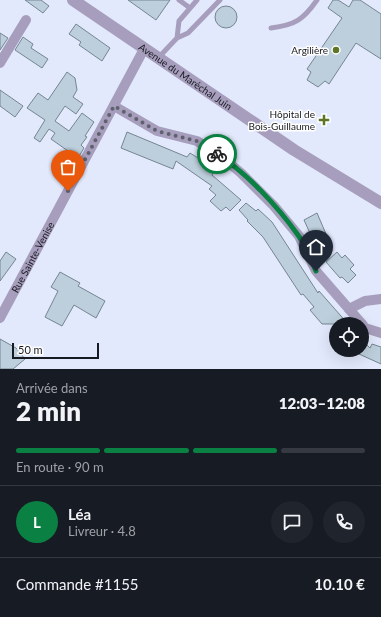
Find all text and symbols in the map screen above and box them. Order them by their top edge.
street label: Avenue du Maréchal Juin [137,41,234,112]
place label: Argilière [291,44,328,56]
marker: Argilière [331,45,341,55]
place label: Hôpital de Bois-Guillaume [249,108,315,132]
marker: Hôpital de Bois-Guillaume [318,114,330,126]
courier [197,134,237,174]
icon: bike [206,143,228,165]
pin [51,150,85,191]
icon: bag [57,156,79,178]
street label: Rue Sainte-Venise [9,220,56,295]
pin [299,230,333,271]
icon: home [305,236,327,258]
map controls [329,317,369,357]
button: locate [329,317,369,357]
scale bar [12,341,99,360]
text: 50 m [18,343,43,356]
text: Arrivée dans [16,380,88,396]
text: 12:03–12:08 [279,394,365,412]
text: 2 min [16,395,81,427]
text: En route · 90 m [16,459,104,475]
button: chat [271,501,313,543]
button: phone [323,501,365,543]
text: Léa [68,505,91,523]
text: L [33,513,41,531]
text: Livreur · 4.8 [68,523,136,539]
text: Commande #1155 [16,575,139,593]
text: 10.10 € [314,575,365,593]

